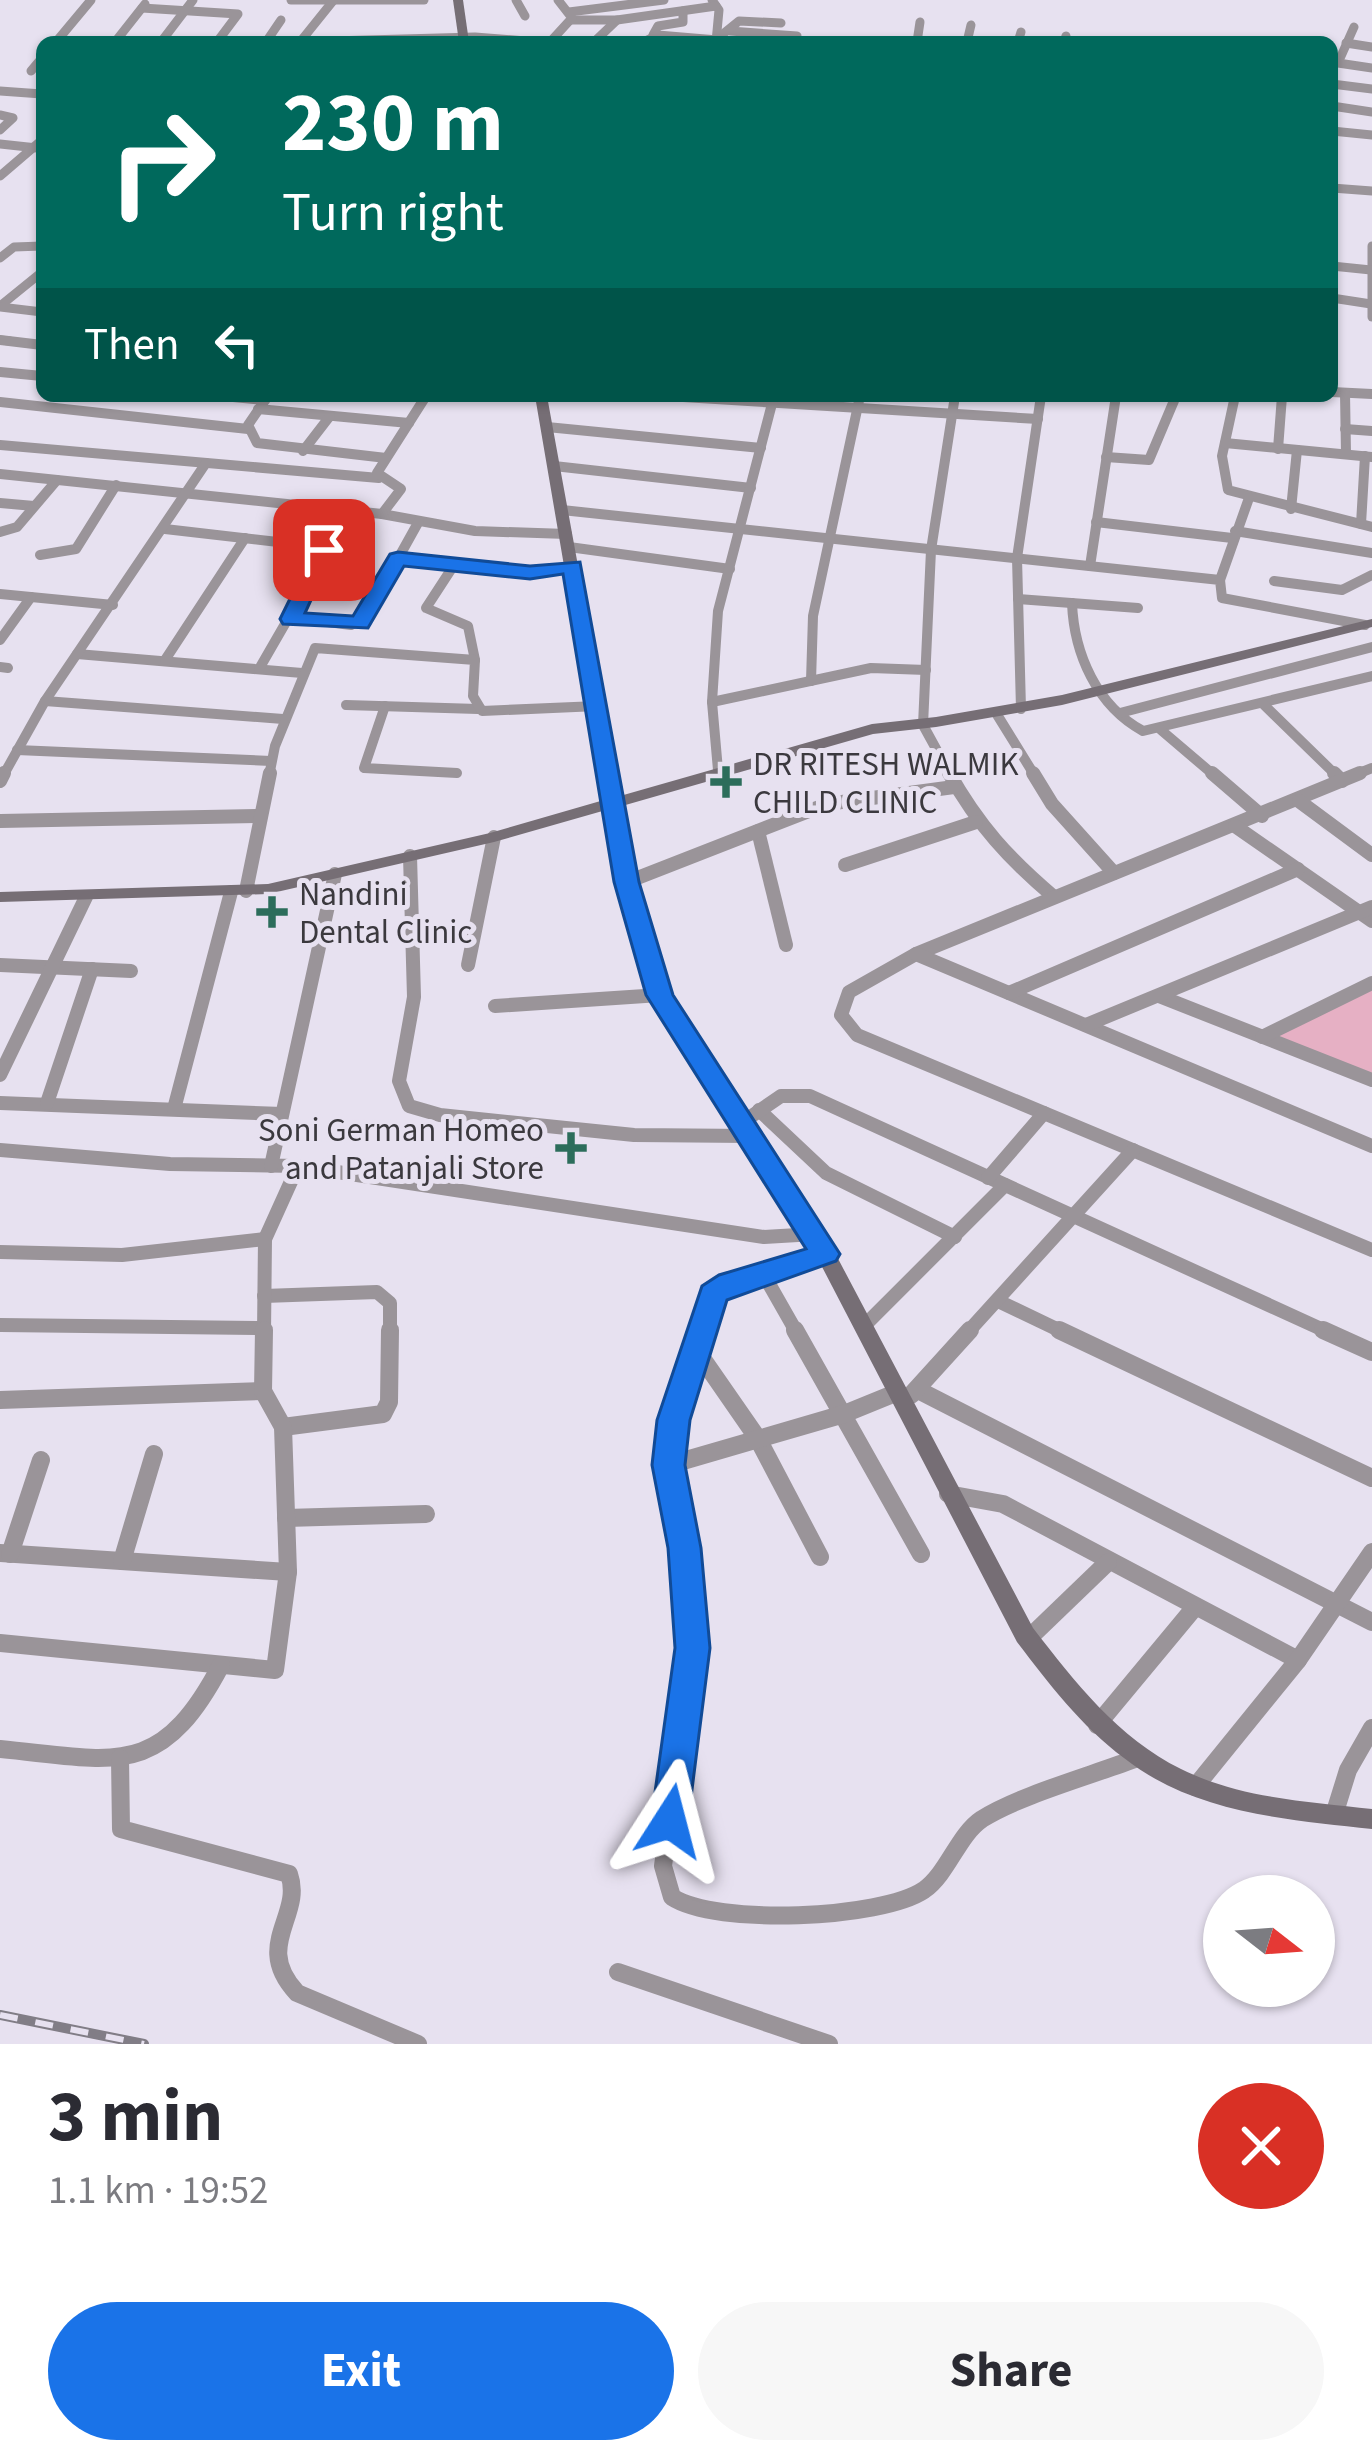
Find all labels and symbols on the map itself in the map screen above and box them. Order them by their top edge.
pin [273,499,375,601]
place label: DR RITESH WALMIK CHILD CLINIC [753,741,1019,826]
marker: DR RITESH WALMIK CHILD CLINIC [710,766,742,798]
place label: Nandini Dental Clinic [299,871,472,956]
marker: Nandini Dental Clinic [256,896,288,928]
place label: Soni German Homeo and Patanjali Store [258,1107,544,1192]
marker: Soni German Homeo and Patanjali Store [555,1132,587,1164]
position arrow [607,1758,733,1884]
north arrow [1203,1875,1335,2007]

